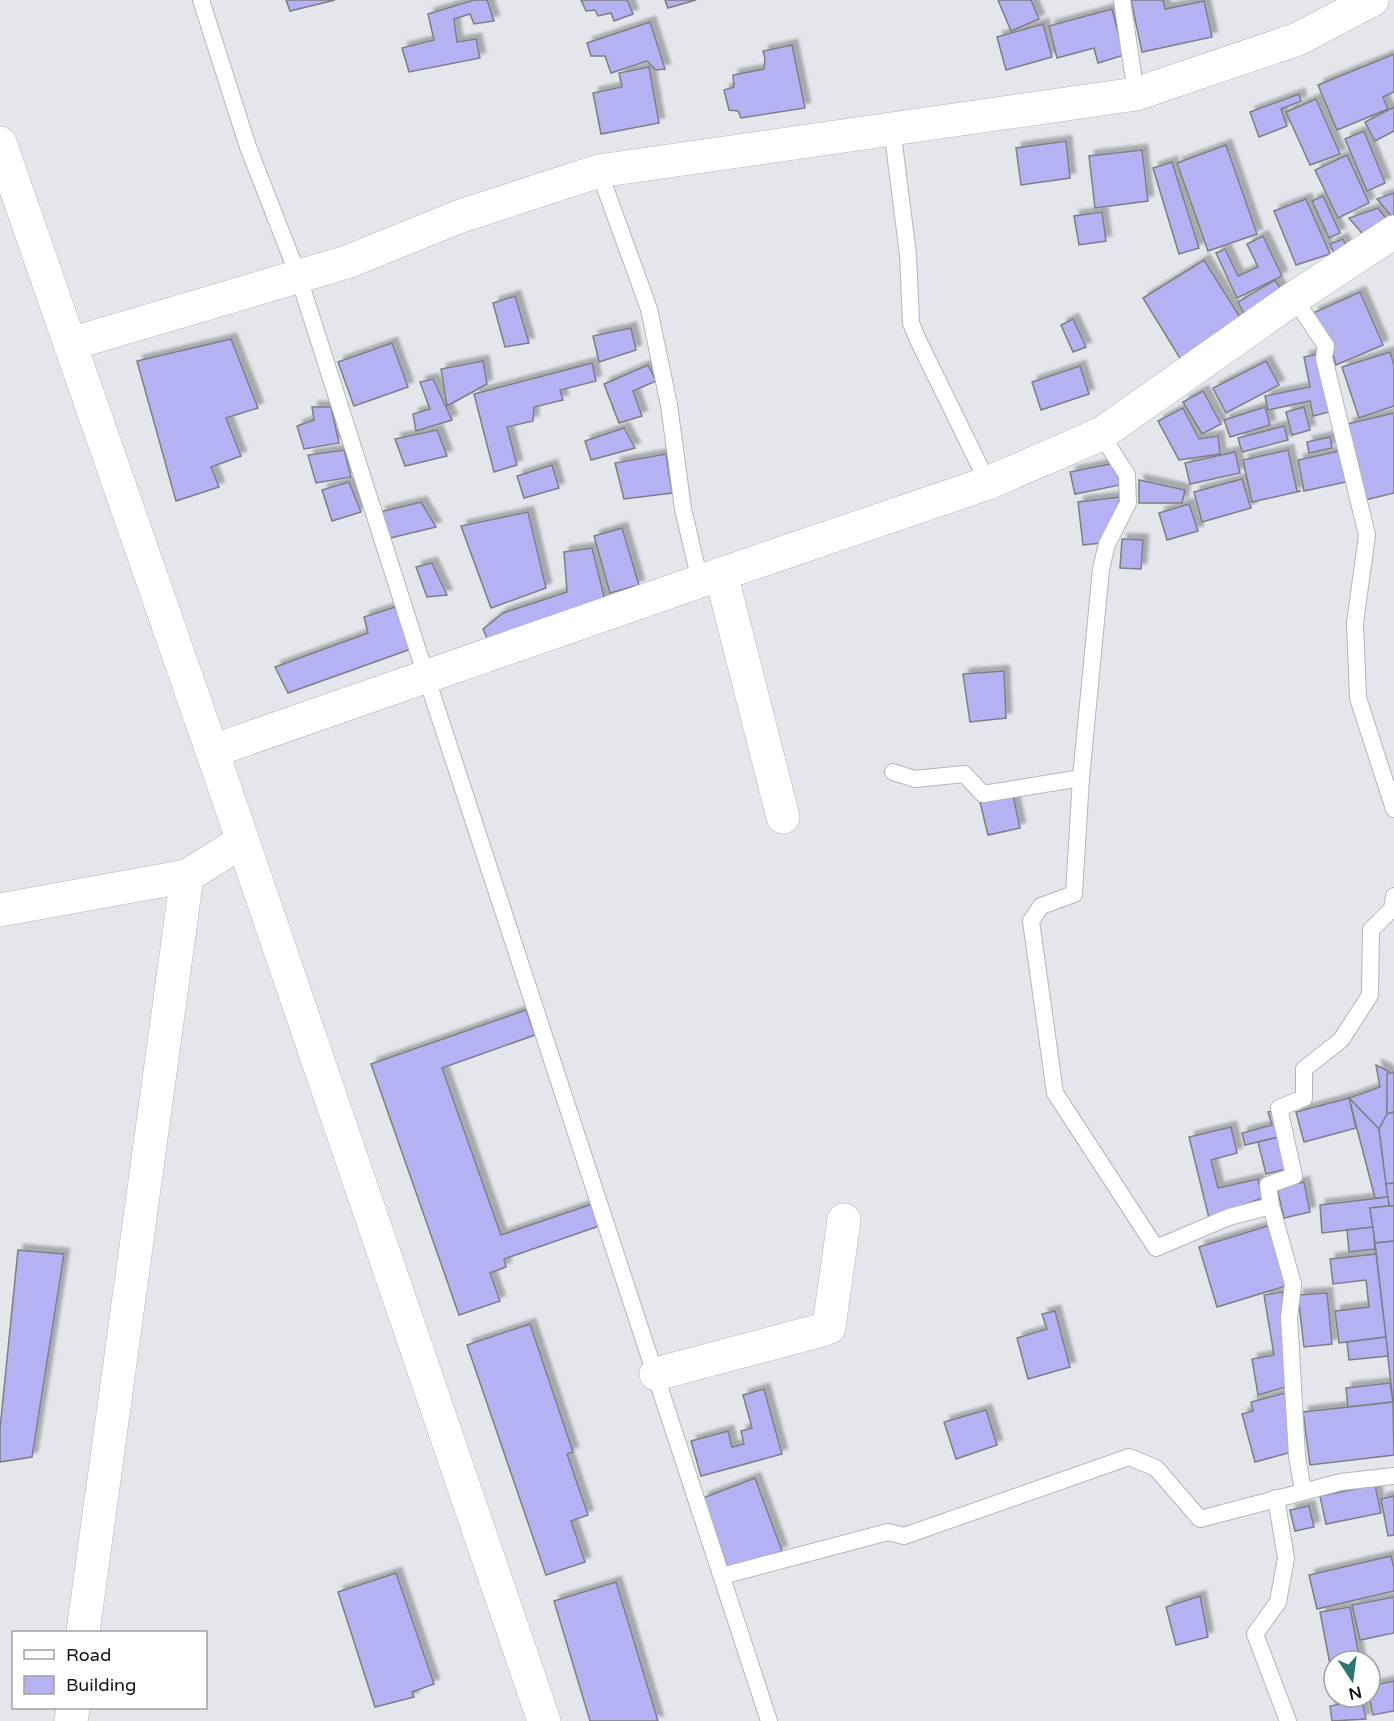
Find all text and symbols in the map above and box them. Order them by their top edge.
legend [12,1631,207,1709]
text: Road [66,1644,111,1666]
north arrow [1322,1649,1382,1709]
text: Building [66,1674,136,1696]
text: N [1347,1681,1364,1704]

